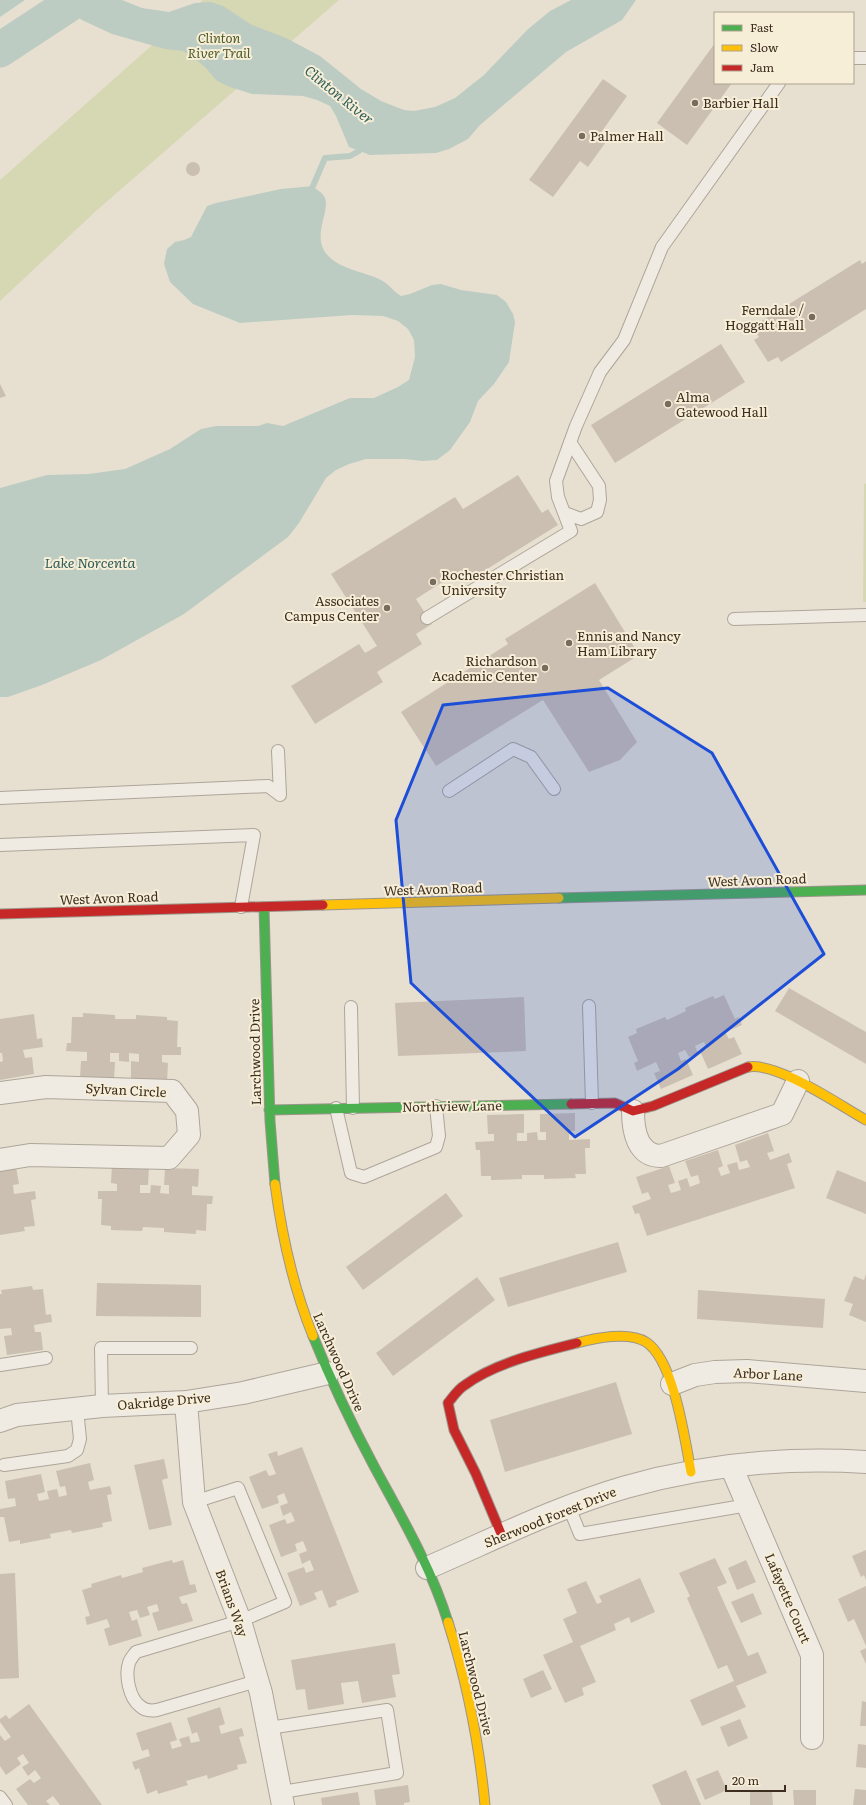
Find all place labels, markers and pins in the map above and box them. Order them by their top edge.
place label: Barbier Hall [703,93,779,112]
marker: Barbier Hall [690,98,700,108]
place label: Palmer Hall [590,126,664,145]
marker: Palmer Hall [577,131,587,141]
place label: Ferndale / Hoggatt Hall [725,300,805,334]
marker: Ferndale / Hoggatt Hall [807,312,817,322]
place label: Alma Gatewood Hall [676,387,768,421]
marker: Alma Gatewood Hall [663,399,673,409]
place label: Rochester Christian University [441,565,565,599]
marker: Rochester Christian University [428,577,438,587]
place label: Associates Campus Center [284,591,380,625]
marker: Associates Campus Center [382,603,392,613]
place label: Ennis and Nancy Ham Library [577,626,681,660]
marker: Ennis and Nancy Ham Library [564,638,574,648]
place label: Richardson Academic Center [432,651,538,685]
marker: Richardson Academic Center [540,663,550,673]

